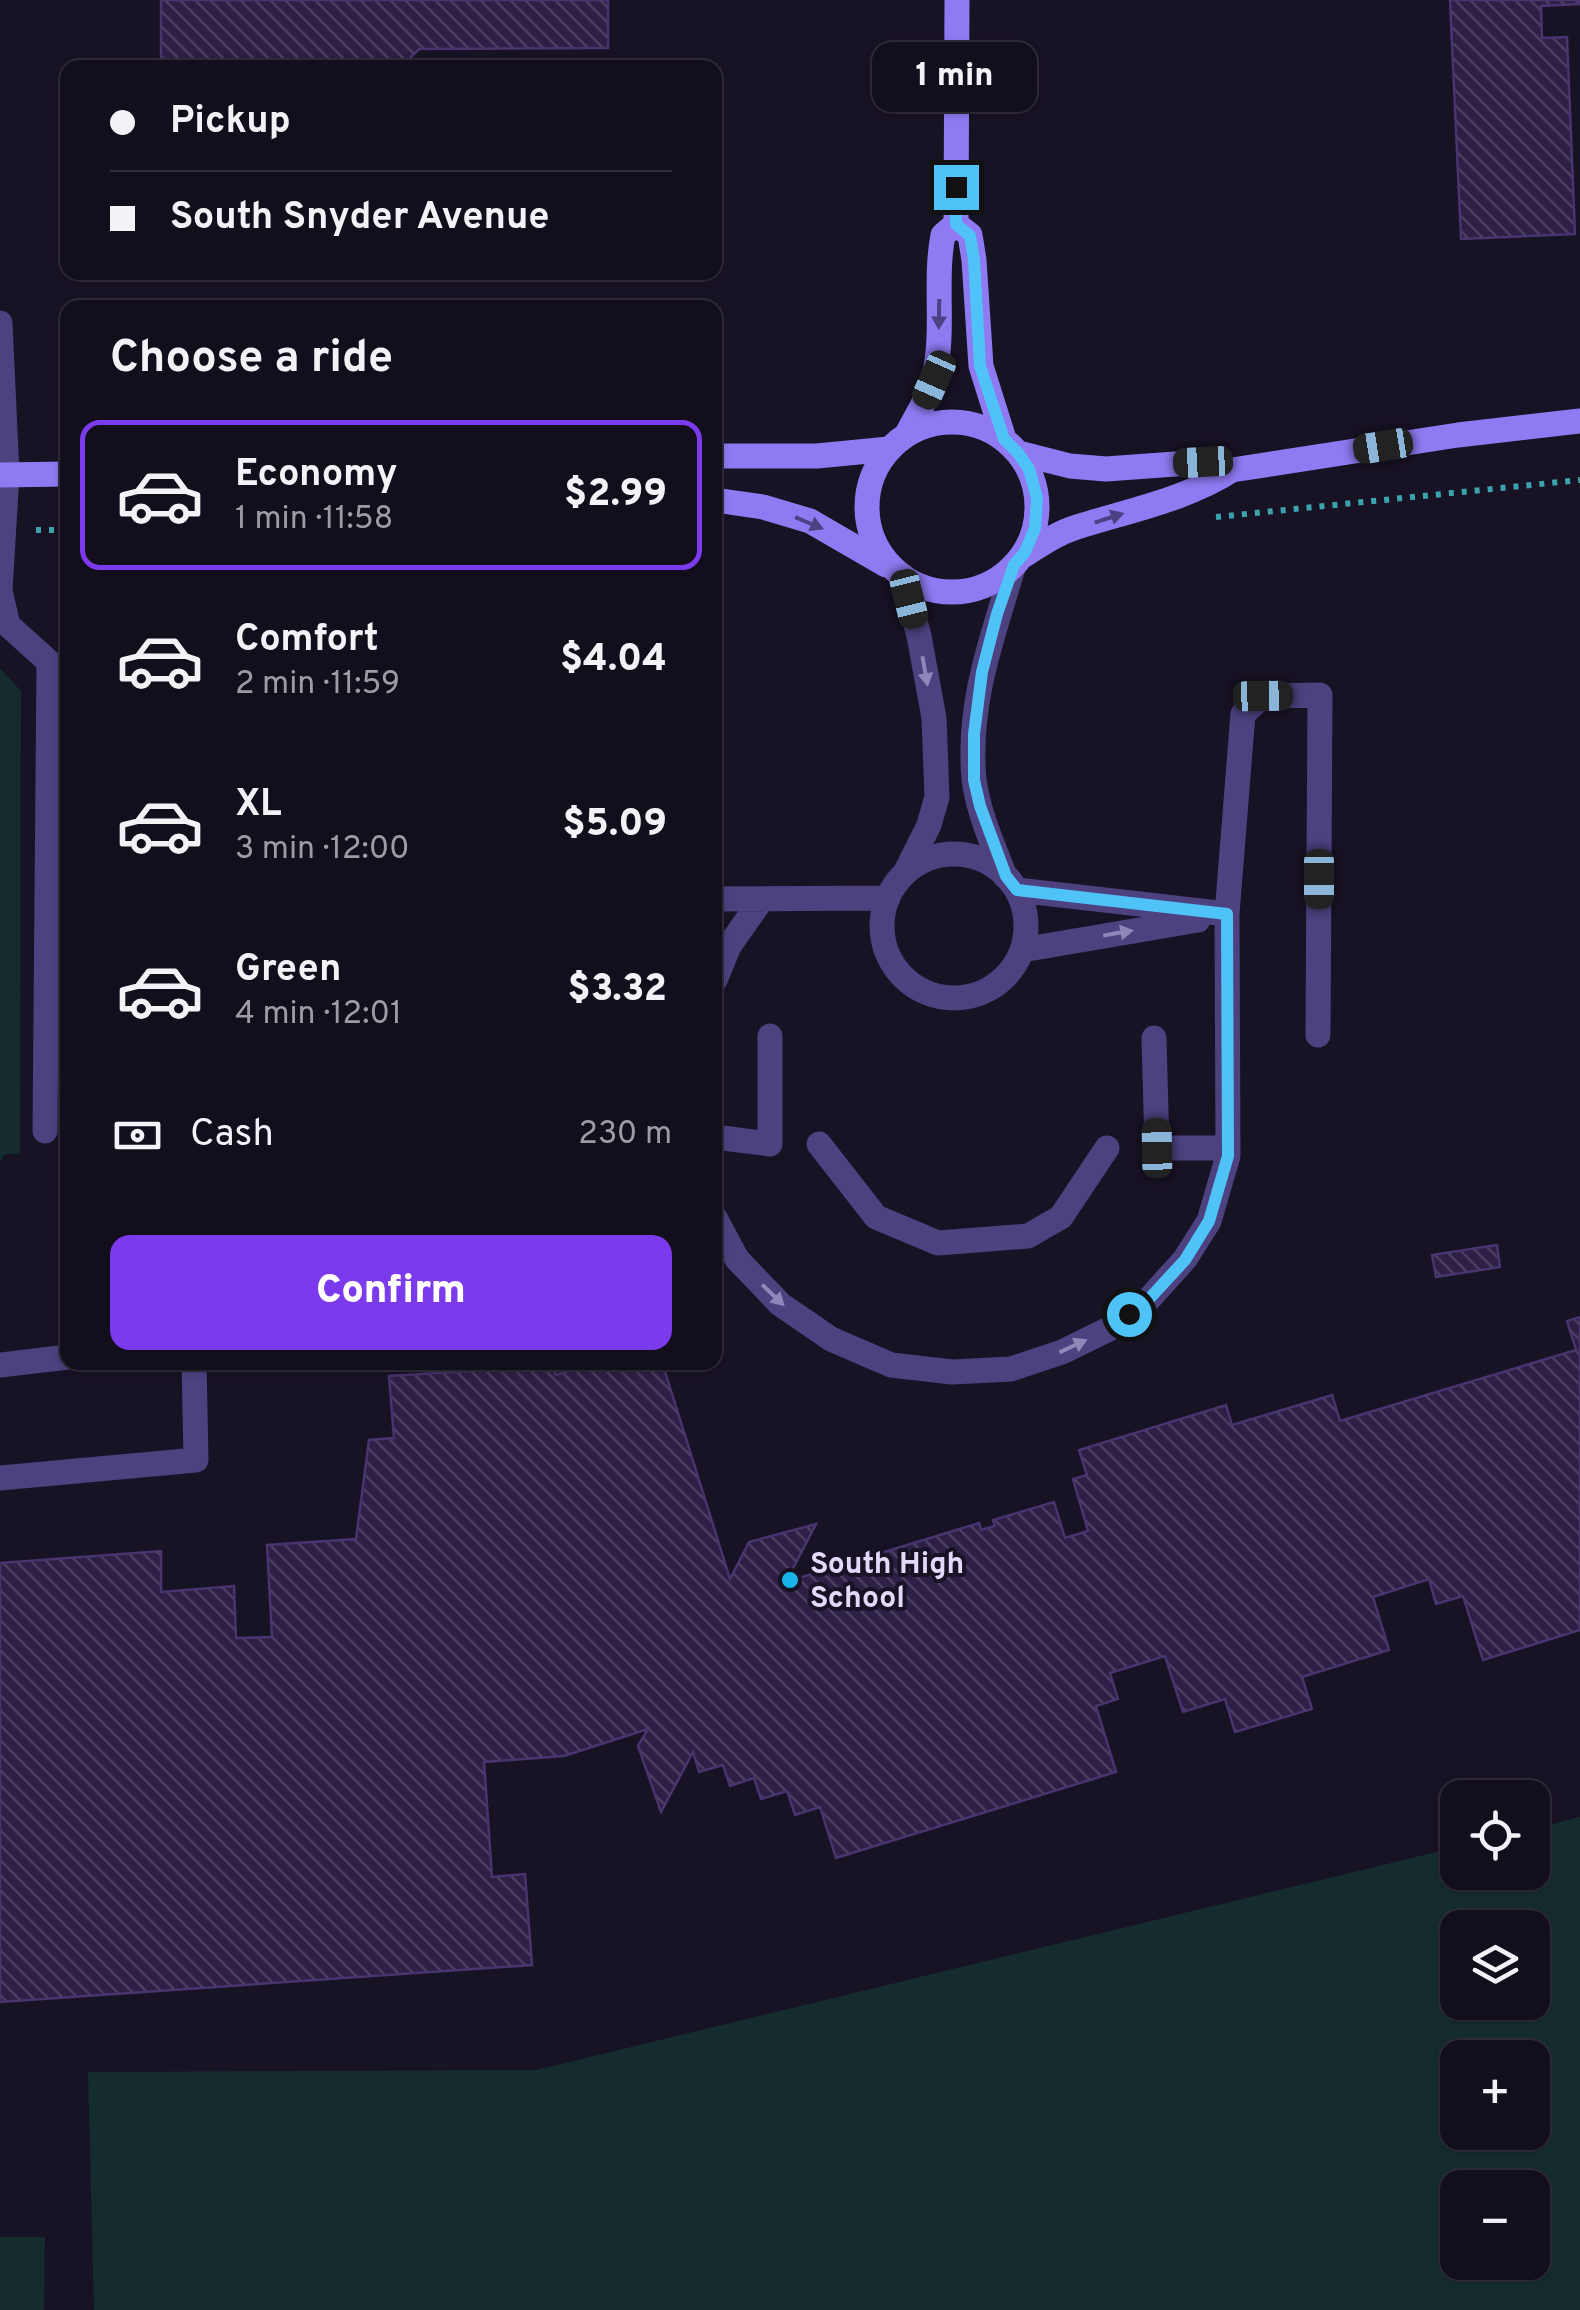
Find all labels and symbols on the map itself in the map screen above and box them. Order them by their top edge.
callout: 1 min [874,42,1038,112]
route end [934,165,979,210]
one-way arrow [931,299,947,331]
car [908,346,960,414]
car [1351,426,1415,466]
car [1172,445,1234,479]
one-way arrow [1094,509,1124,524]
one-way arrow [794,515,824,531]
car [887,566,931,632]
one-way arrow [918,656,933,687]
car [1233,680,1293,712]
car [1304,849,1334,909]
one-way arrow [1103,925,1134,940]
car [1141,1118,1173,1178]
one-way arrow [761,1283,785,1306]
route start [1107,1292,1152,1337]
one-way arrow [1059,1338,1088,1355]
place label: South High School [810,1547,964,1618]
marker: South High School [779,1569,801,1591]

